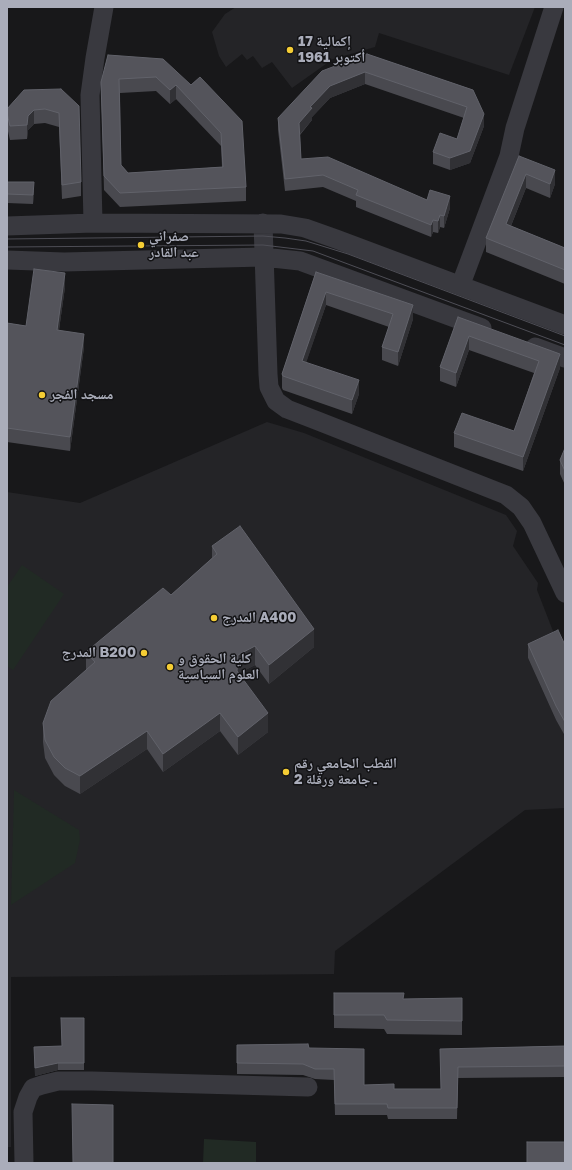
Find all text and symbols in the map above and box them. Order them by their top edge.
place label: إكمالية 17 أكتوبر 1961 [298,34,365,66]
marker: إكمالية 17 أكتوبر 1961 [285,45,295,55]
place label: صفراني عبد القادر [149,229,199,262]
marker: صفراني عبد القادر [136,240,146,250]
place label: مسجد الفجر [50,387,113,403]
marker: مسجد الفجر [37,390,47,400]
place label: المدرج A400 [222,610,296,626]
marker: المدرج A400 [209,613,219,623]
place label: المدرج B200 [62,645,136,661]
marker: المدرج B200 [139,648,149,658]
place label: كلية الحقوق و العلوم السياسية [178,651,259,684]
marker: كلية الحقوق و العلوم السياسية [165,662,175,672]
place label: القطب الجامعي رقم 2 ـ جامعة ورقلة [294,756,397,788]
marker: القطب الجامعي رقم 2 ـ جامعة ورقلة [281,767,291,777]

